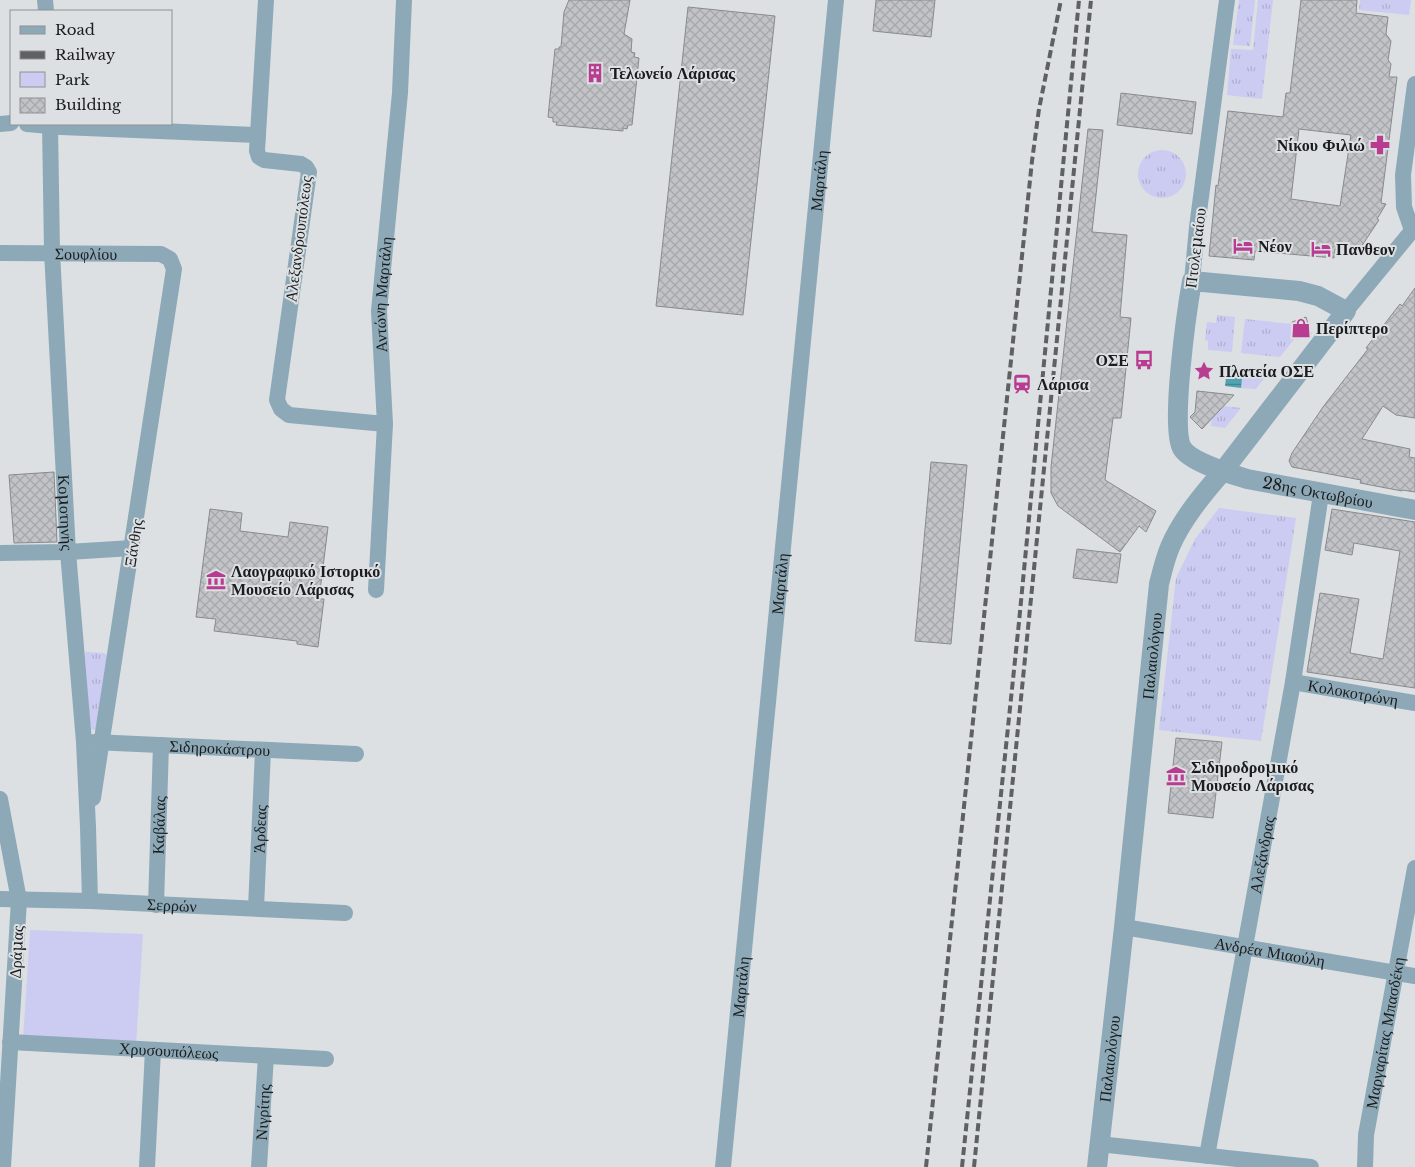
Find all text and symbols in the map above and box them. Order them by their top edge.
legend [10,10,172,125]
text: Road [55,20,95,39]
text: Railway [55,45,116,64]
building icon: Τελωνείο Λάρισας [584,62,606,84]
place label: Τελωνείο Λάρισας [610,63,735,83]
text: Park [55,70,91,89]
text: Building [55,95,122,114]
pharmacy icon: Νίκου Φιλιώ [1369,134,1391,156]
place label: Νίκου Φιλιώ [1277,135,1365,155]
street label: Μαρτάλη [806,149,831,212]
street label: Αλεξανδρουπόλεως [280,174,316,303]
street label: Πτολεμαίου [1180,207,1210,289]
hotel icon: Νέον [1232,235,1254,257]
street label: Αντώνη Μαρτάλη [369,236,396,353]
place label: Νέον [1258,236,1292,256]
hotel icon: Πανθεον [1310,238,1332,260]
place label: Πανθεον [1336,239,1395,259]
street label: Σουφλίου [55,243,117,264]
shop icon: Περίπτερο [1290,317,1312,339]
place label: Περίπτερο [1316,318,1388,338]
bus stop icon: ΟΣΕ [1133,349,1155,371]
place label: ΟΣΕ [1095,350,1129,370]
place icon: Πλατεία ΟΣΕ [1193,360,1215,382]
place label: Πλατεία ΟΣΕ [1219,361,1314,381]
station icon: Λάρισα [1011,373,1033,395]
place label: Λάρισα [1037,374,1089,394]
street label: 28ης Οκτωβρίου [1261,472,1375,512]
street label: Κομοτηνής [54,474,78,552]
street label: Ξάνθης [119,517,147,568]
street label: Μαρτάλη [767,552,792,615]
place label: Λαογραφικό Ιστορικό Μουσείο Λάρισας [231,561,380,599]
museum icon: Λαογραφικό Ιστορικό Μουσείο Λάρισας [205,569,227,591]
street label: Παλαιολόγου [1137,611,1166,700]
street label: Κολοκοτρώνη [1306,675,1400,710]
street label: Σιδηροκάστρου [169,735,271,760]
place label: Σιδηροδρομικό Μουσείο Λάρισας [1191,757,1314,795]
museum icon: Σιδηροδρομικό Μουσείο Λάρισας [1165,765,1187,787]
street label: Καβάλας [148,795,169,855]
street label: Άρδεας [248,804,271,854]
street label: Αλεξάνδρας [1245,814,1279,895]
street label: Σερρών [147,894,197,916]
street label: Δράμας [5,924,27,979]
street label: Ανδρέα Μιαούλη [1213,932,1327,971]
street label: Μαρτάλη [728,955,753,1018]
street label: Μαργαρίτας Μπασδέκη [1361,955,1409,1110]
street label: Παλαιολόγου [1094,1014,1124,1103]
street label: Χρυσουπόλεως [119,1038,220,1063]
street label: Νιγρίτης [251,1083,274,1141]

